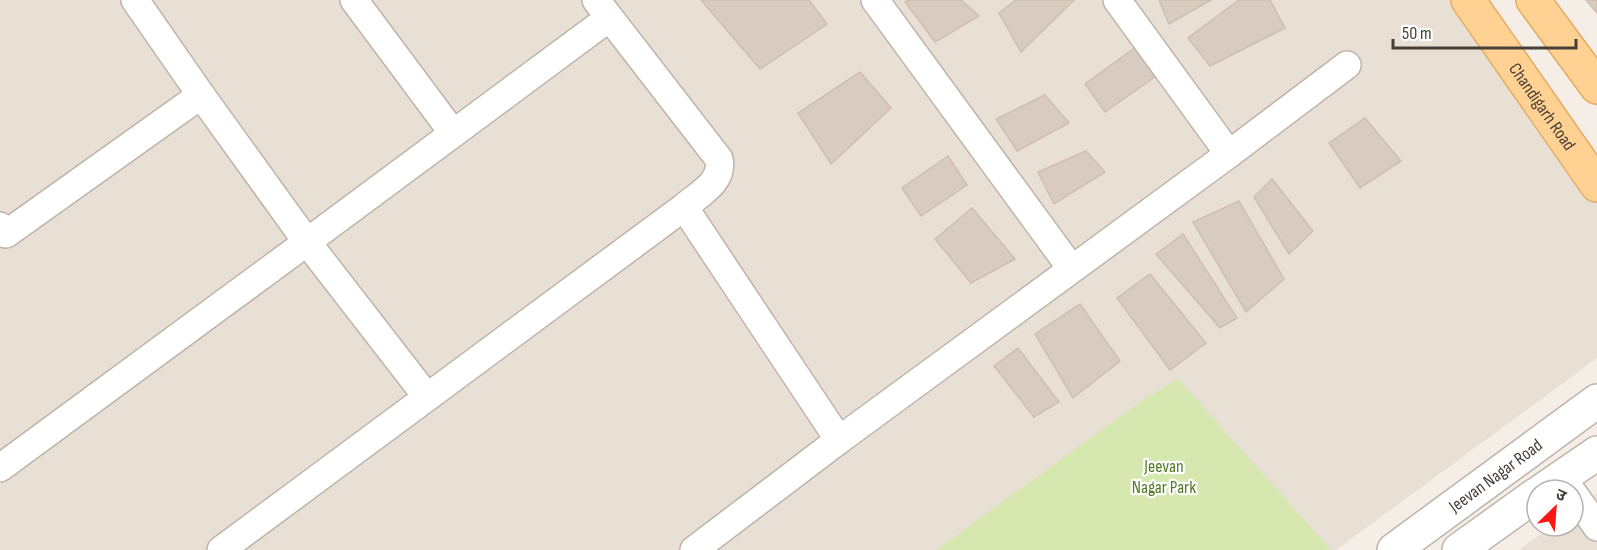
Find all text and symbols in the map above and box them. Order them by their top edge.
scale bar [1393,12,1576,50]
text: 50 m [1402,23,1432,44]
street label: Chandigarh Road [1504,59,1580,155]
street label: Jeevan Nagar Road [1444,435,1547,518]
park label: Jeevan Nagar Park [1132,456,1196,498]
north arrow [1525,478,1585,538]
text: उ [1552,485,1570,507]

